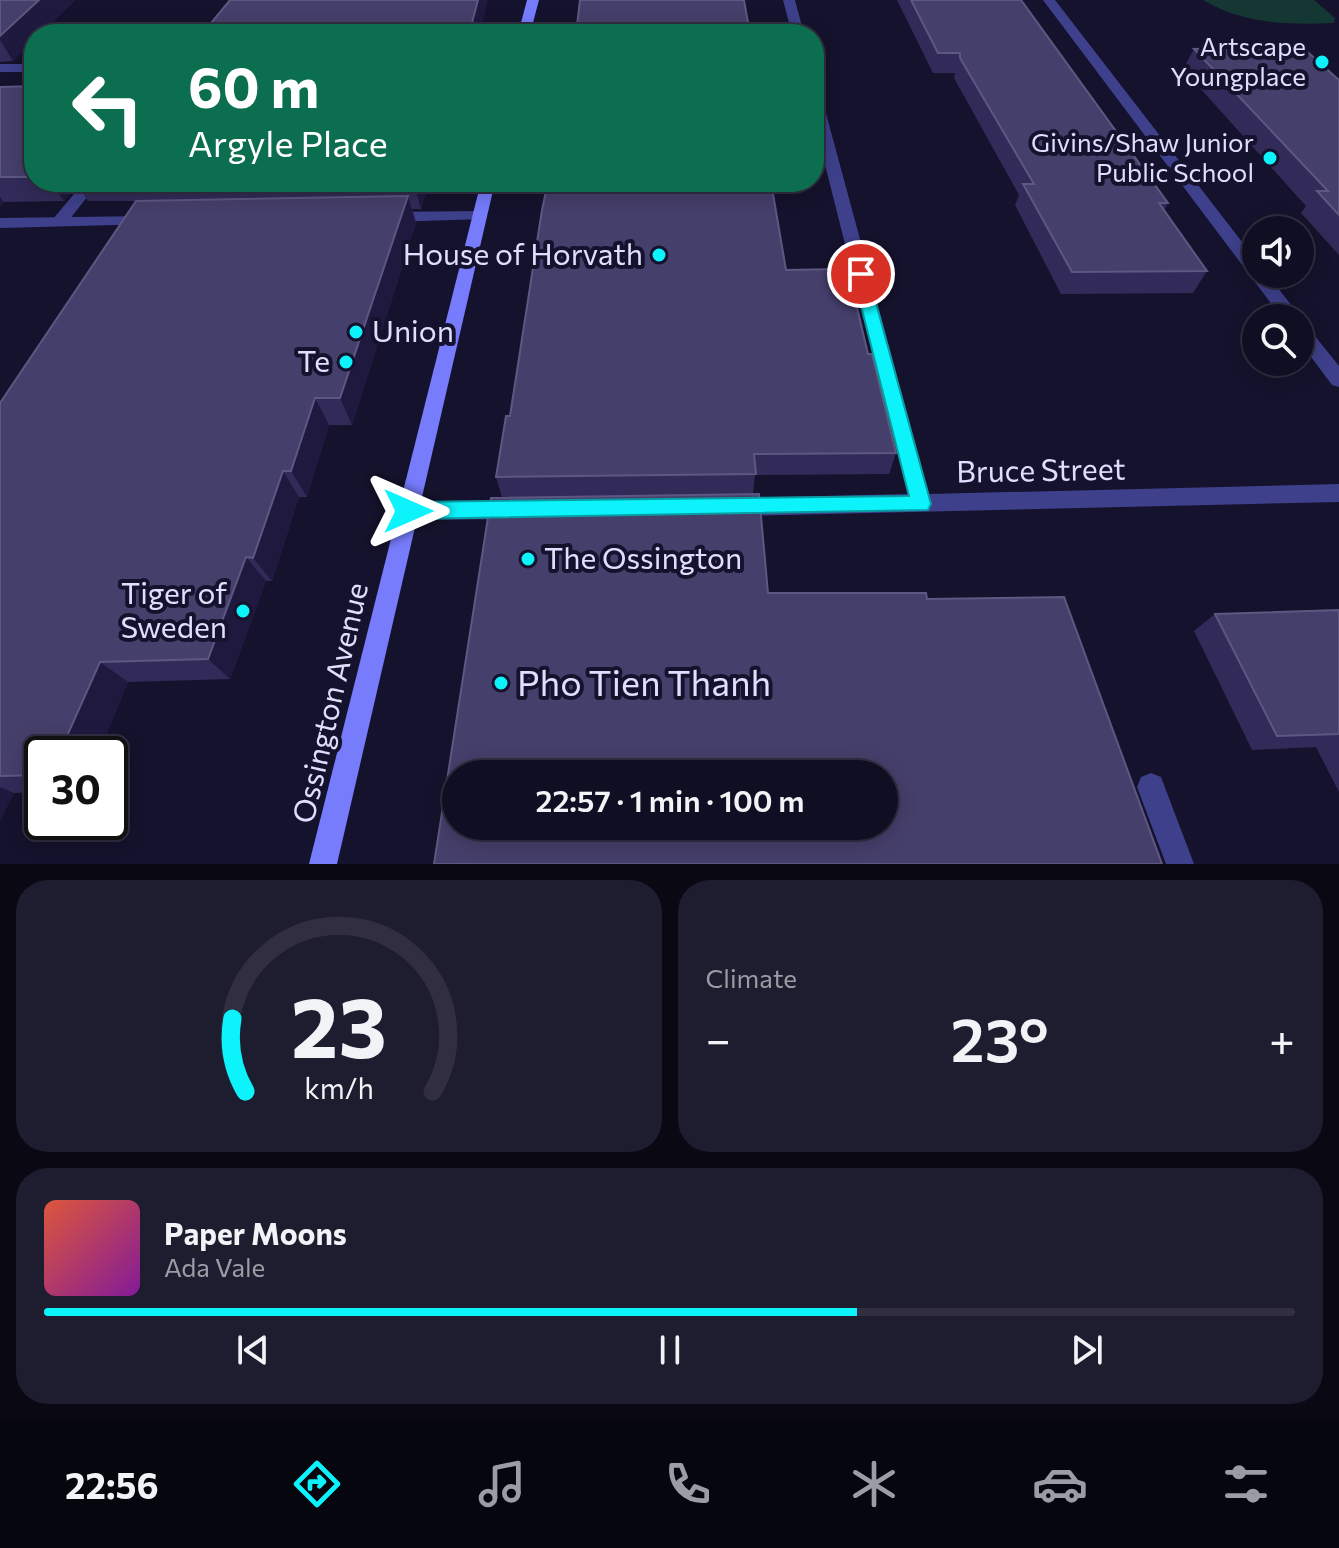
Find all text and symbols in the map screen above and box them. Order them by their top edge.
place label: Artscape Youngplace [1170,30,1306,91]
text: 60 m [188,51,319,120]
marker: Artscape Youngplace [1313,53,1331,71]
icon: left [56,56,160,160]
text: Argyle Place [188,120,388,164]
place label: Givins/Shaw Junior Public School [1031,126,1254,187]
marker: Givins/Shaw Junior Public School [1261,149,1279,167]
map controls [1242,216,1314,376]
button: sound [1242,216,1314,288]
place label: House of Horvath [403,234,643,271]
pin [827,240,895,308]
marker: House of Horvath [650,246,668,264]
icon: arrive [839,252,883,296]
button: search [1242,304,1314,376]
place label: Union [372,311,454,348]
marker: Union [347,323,365,341]
place label: Te [297,341,330,378]
marker: Te [337,353,355,371]
street label: Bruce Street [956,449,1126,488]
position arrow [366,469,450,553]
place label: The Ossington [544,538,742,575]
marker: The Ossington [519,550,537,568]
place label: Tiger of Sweden [120,573,227,644]
street label: Ossington Avenue [283,578,374,826]
marker: Tiger of Sweden [234,602,252,620]
place label: Pho Tien Thanh [517,659,771,703]
marker: Pho Tien Thanh [492,674,510,692]
speed limit sign: 30 [24,736,128,840]
text: 22:57 · 1 min · 100 m [536,781,804,818]
text: Climate [706,962,797,993]
text: 23 [291,973,387,1075]
text: 23° [951,1001,1049,1074]
text: − [706,1011,731,1065]
text: + [1269,1011,1295,1065]
text: km/h [304,1070,374,1105]
text: Paper Moons [164,1214,347,1251]
text: Ada Vale [164,1251,265,1282]
icon: previous [231,1328,275,1372]
icon: pause [648,1328,692,1372]
icon: next [1065,1328,1109,1372]
icon: directions [289,1456,345,1512]
icon: music [474,1456,530,1512]
icon: phone [660,1456,716,1512]
icon: climate [846,1456,902,1512]
icon: car [1032,1456,1088,1512]
icon: filters [1218,1456,1274,1512]
text: 22:56 [65,1462,159,1506]

